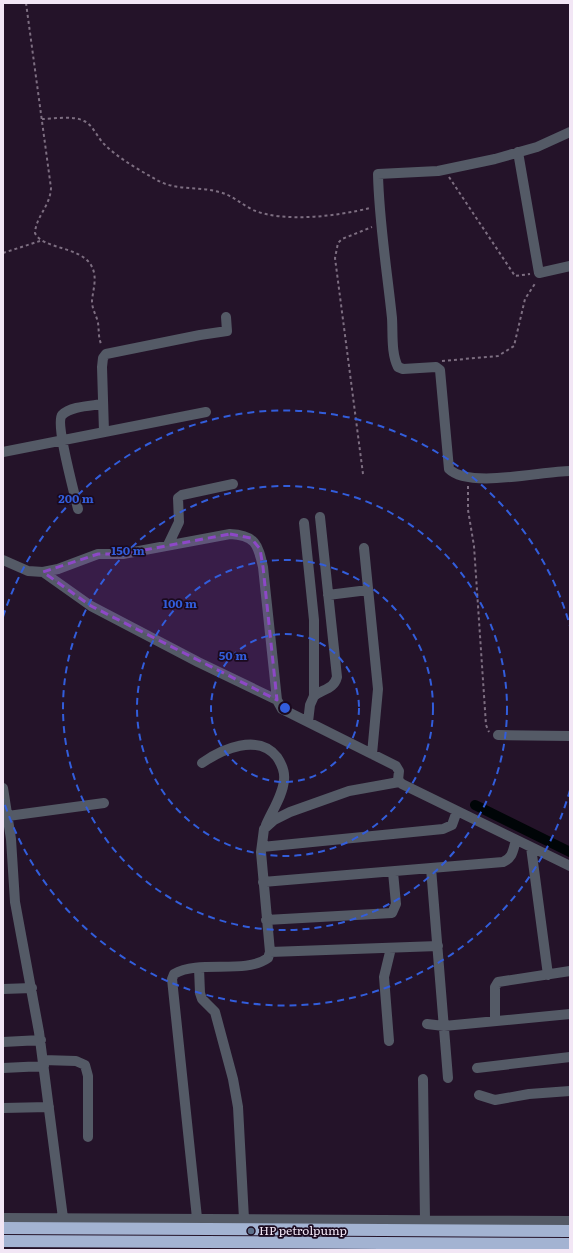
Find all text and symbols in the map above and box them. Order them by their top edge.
text: 200 m [58,489,94,507]
text: 150 m [111,541,145,559]
text: 100 m [163,594,197,612]
text: 50 m [219,646,247,664]
centre of rings [278,701,292,715]
place label: HP petrolpump [259,1221,347,1239]
marker: HP petrolpump [246,1226,256,1236]

